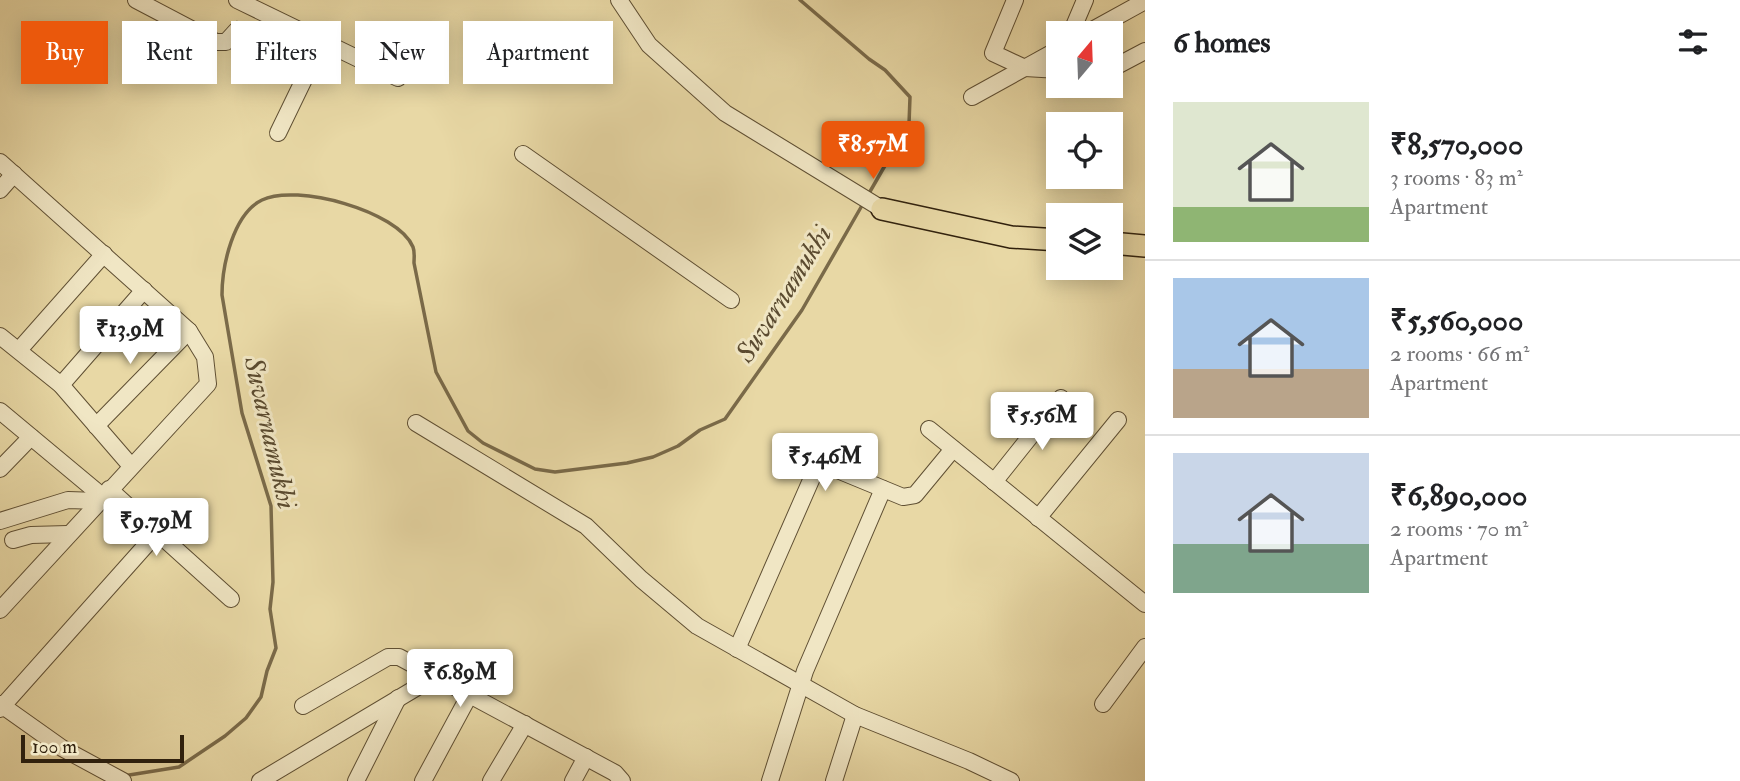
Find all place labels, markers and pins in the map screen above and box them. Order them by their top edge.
pin: ₹8.57M [816,122,930,181]
pin: ₹13.9M [73,306,187,366]
pin: ₹5.56M [985,392,1099,452]
pin: ₹5.46M [768,434,882,493]
pin: ₹9.79M [99,498,213,558]
pin: ₹6.89M [403,650,517,709]

